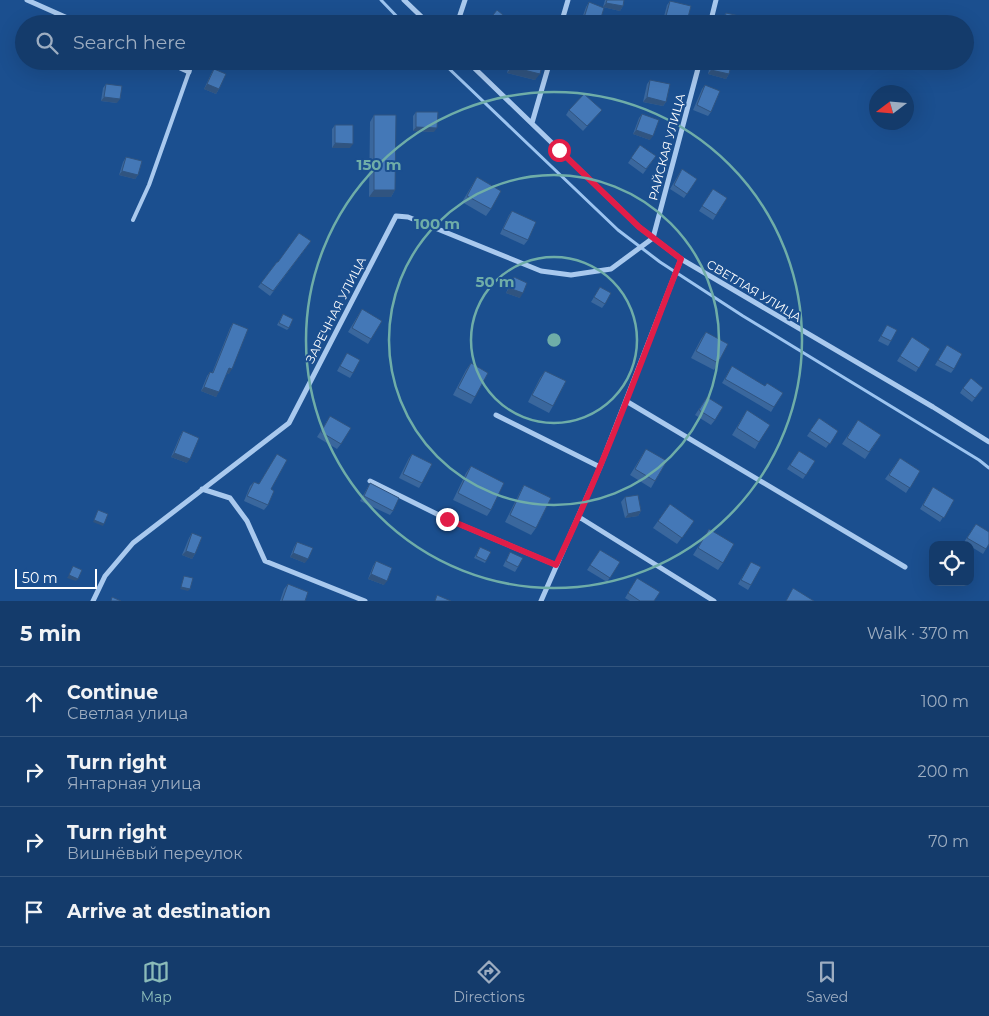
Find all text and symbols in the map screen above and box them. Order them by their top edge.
search box [15,15,974,70]
icon: search [33,29,61,57]
text: Search here [73,31,186,54]
north arrow [869,85,914,130]
street label: РАЙСКАЯ УЛИЦА [645,92,688,202]
route start [548,139,571,162]
text: 150 m [357,155,401,174]
text: 100 m [414,214,460,233]
street label: ЗАРЕЧНАЯ УЛИЦА [302,254,369,366]
street label: СВЕТЛАЯ УЛИЦА [704,256,805,325]
text: 50 m [475,272,515,291]
centre of rings [545,331,563,349]
route end [436,508,459,531]
map controls [929,541,974,586]
button: locate [929,541,974,586]
scale bar [15,566,98,589]
text: 50 m [22,569,58,587]
text: 5 min [20,621,81,646]
text: Walk · 370 m [867,624,969,643]
text: Continue [67,681,158,704]
icon: ahead [20,688,48,716]
text: 100 m [921,692,969,711]
text: Светлая улица [67,704,188,723]
text: Turn right [67,751,167,774]
icon: right [20,758,48,786]
text: 200 m [918,762,969,781]
text: Янтарная улица [67,774,201,793]
text: Turn right [67,821,167,844]
icon: right [20,828,48,856]
text: 70 m [928,832,969,851]
text: Вишнёвый переулок [67,844,243,863]
icon: arrive [20,898,48,926]
text: Arrive at destination [67,900,271,923]
tab: Map [141,958,172,1006]
tab: Directions [453,958,525,1006]
tab: Saved [806,958,848,1006]

